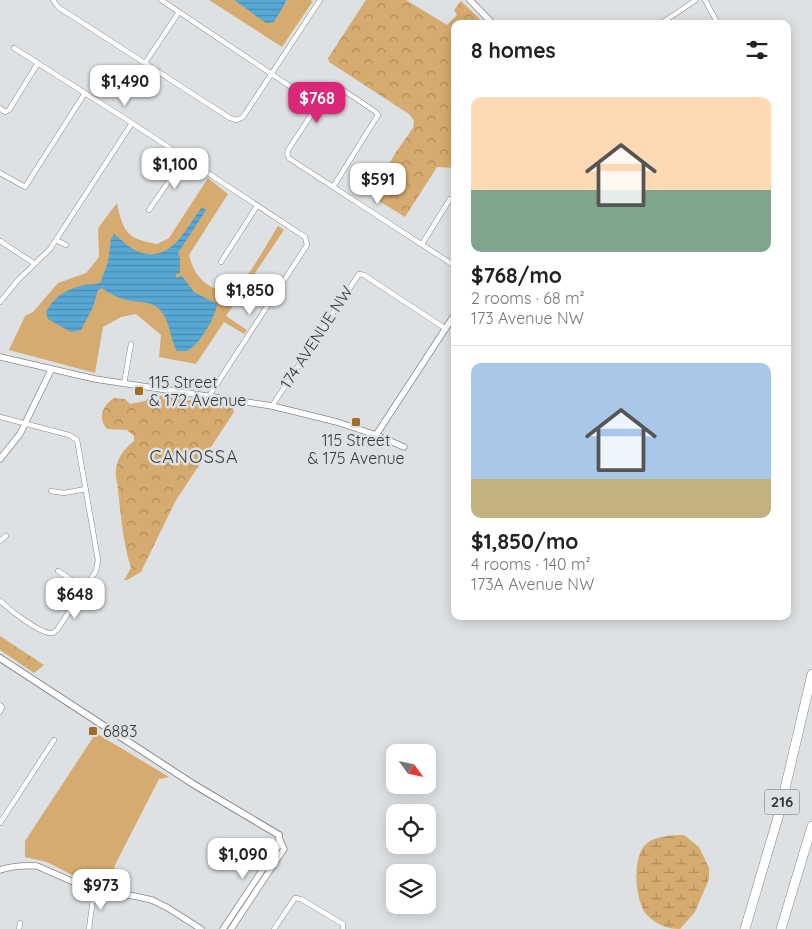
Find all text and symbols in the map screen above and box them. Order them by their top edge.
icon: filters [743,36,771,64]
text: 8 homes [471,37,556,63]
pin: $1,490 [84,64,166,107]
text: $1,490 [101,71,149,91]
pin: $768 [287,82,347,124]
text: $768 [299,88,335,108]
icon: home [576,130,666,220]
pin: $1,100 [134,148,216,190]
text: $1,100 [153,154,197,174]
pin: $591 [348,162,408,205]
text: $591 [361,169,395,189]
text: $768/mo [471,262,562,288]
pin: $1,850 [209,274,291,316]
text: $1,850 [226,280,274,300]
street label: 174 AVENUE NW [275,282,357,392]
text: 2 rooms · 68 m² [471,288,585,308]
text: 173 Avenue NW [471,308,584,328]
place label: 115 Street & 172 Avenue [149,372,246,410]
marker: 115 Street & 172 Avenue [133,385,145,397]
icon: home [576,395,666,485]
marker: 115 Street & 175 Avenue [350,416,362,428]
place label: 115 Street & 175 Avenue [307,430,405,468]
district label: CANOSSA [149,445,239,468]
text: $1,850/mo [471,528,578,554]
text: 4 rooms · 140 m² [471,554,591,574]
text: 173A Avenue NW [471,574,594,594]
pin: $648 [45,578,105,620]
text: $648 [57,584,93,604]
place label: 6883 [103,721,137,741]
marker: 6883 [87,725,99,737]
north arrow [386,744,436,794]
map controls [386,744,436,914]
road number: 216 [764,790,800,814]
button: locate [386,804,436,854]
pin: $1,090 [202,838,284,880]
text: $1,090 [219,844,267,864]
button: layers [386,864,436,914]
pin: $973 [71,868,131,911]
text: $973 [83,875,119,895]

